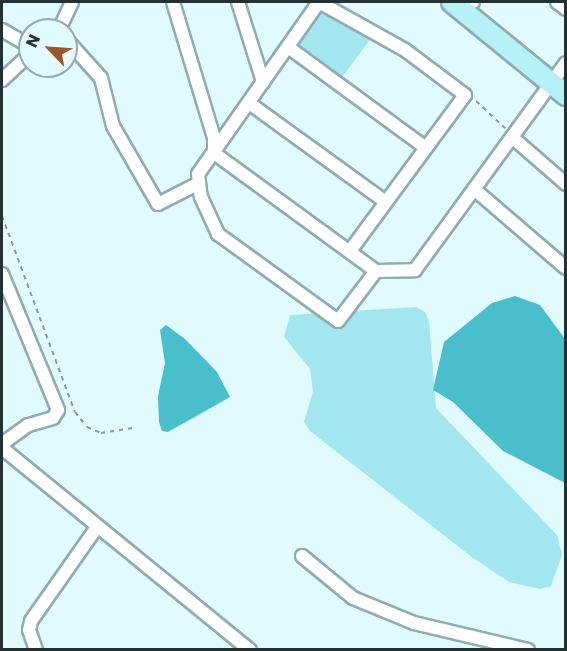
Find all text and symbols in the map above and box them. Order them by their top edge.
north arrow [18,18,78,78]
text: N [20,31,46,51]

